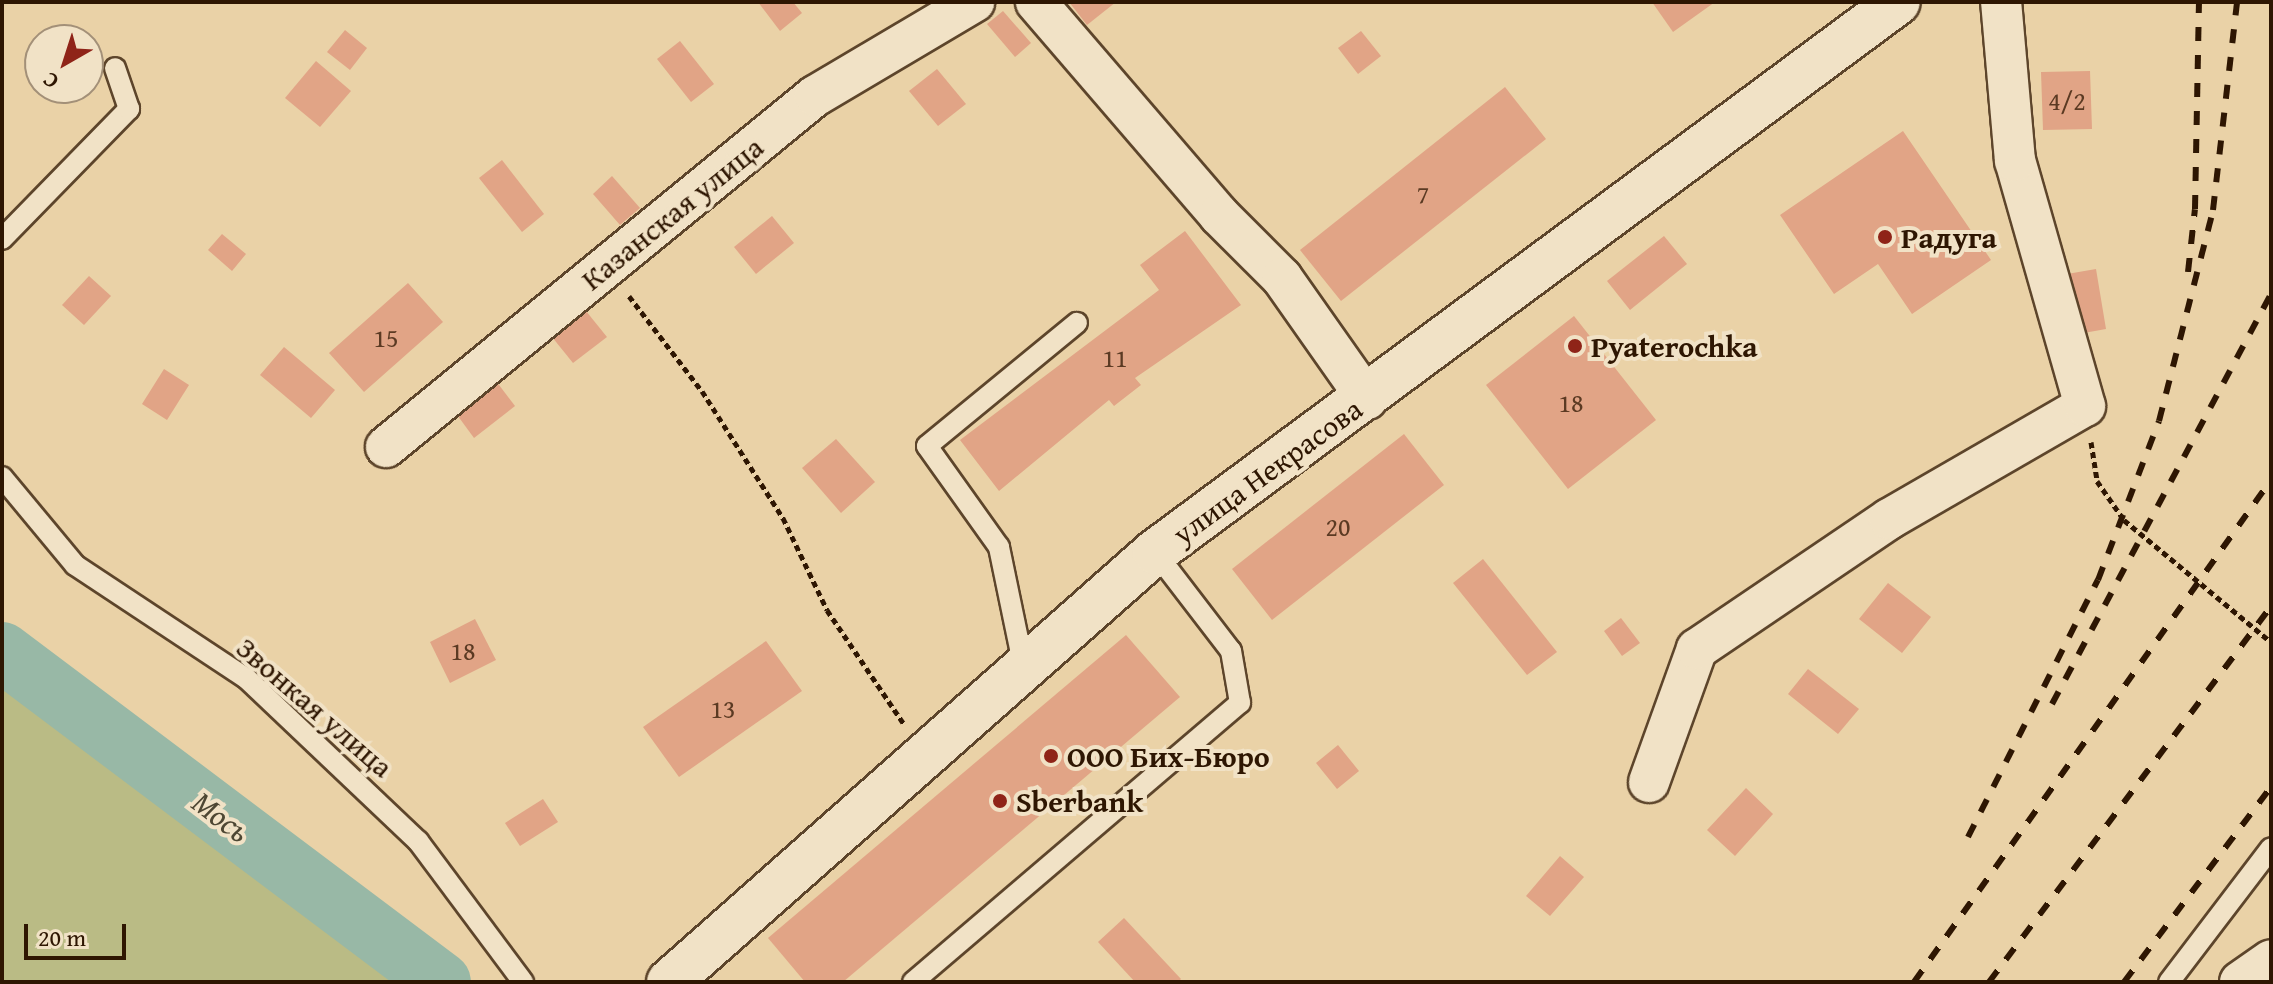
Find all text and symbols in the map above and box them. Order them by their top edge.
north arrow [24,24,104,104]
text: С [35,65,65,97]
house number: 4/2 [2048,85,2086,117]
street label: Казанская улица [574,129,770,297]
house number: 7 [1417,178,1429,210]
place label: Радуга [1901,219,1997,255]
marker: Радуга [1876,228,1894,246]
house number: 15 [373,322,399,354]
place label: Pyaterochka [1591,328,1758,364]
marker: Pyaterochka [1566,337,1584,355]
house number: 11 [1102,342,1128,374]
house number: 18 [1558,387,1584,419]
street label: улица Некрасова [1165,390,1369,552]
house number: 20 [1325,511,1351,543]
street label: Звонкая улица [229,629,401,785]
house number: 18 [450,635,476,667]
house number: 13 [710,693,736,725]
place label: ООО Бих-Бюро [1067,738,1270,774]
marker: ООО Бих-Бюро [1042,747,1060,765]
water label: Мось [185,783,257,851]
place label: Sberbank [1016,783,1143,819]
marker: Sberbank [991,792,1009,810]
scale bar [28,908,130,958]
text: 20 m [38,920,86,955]

